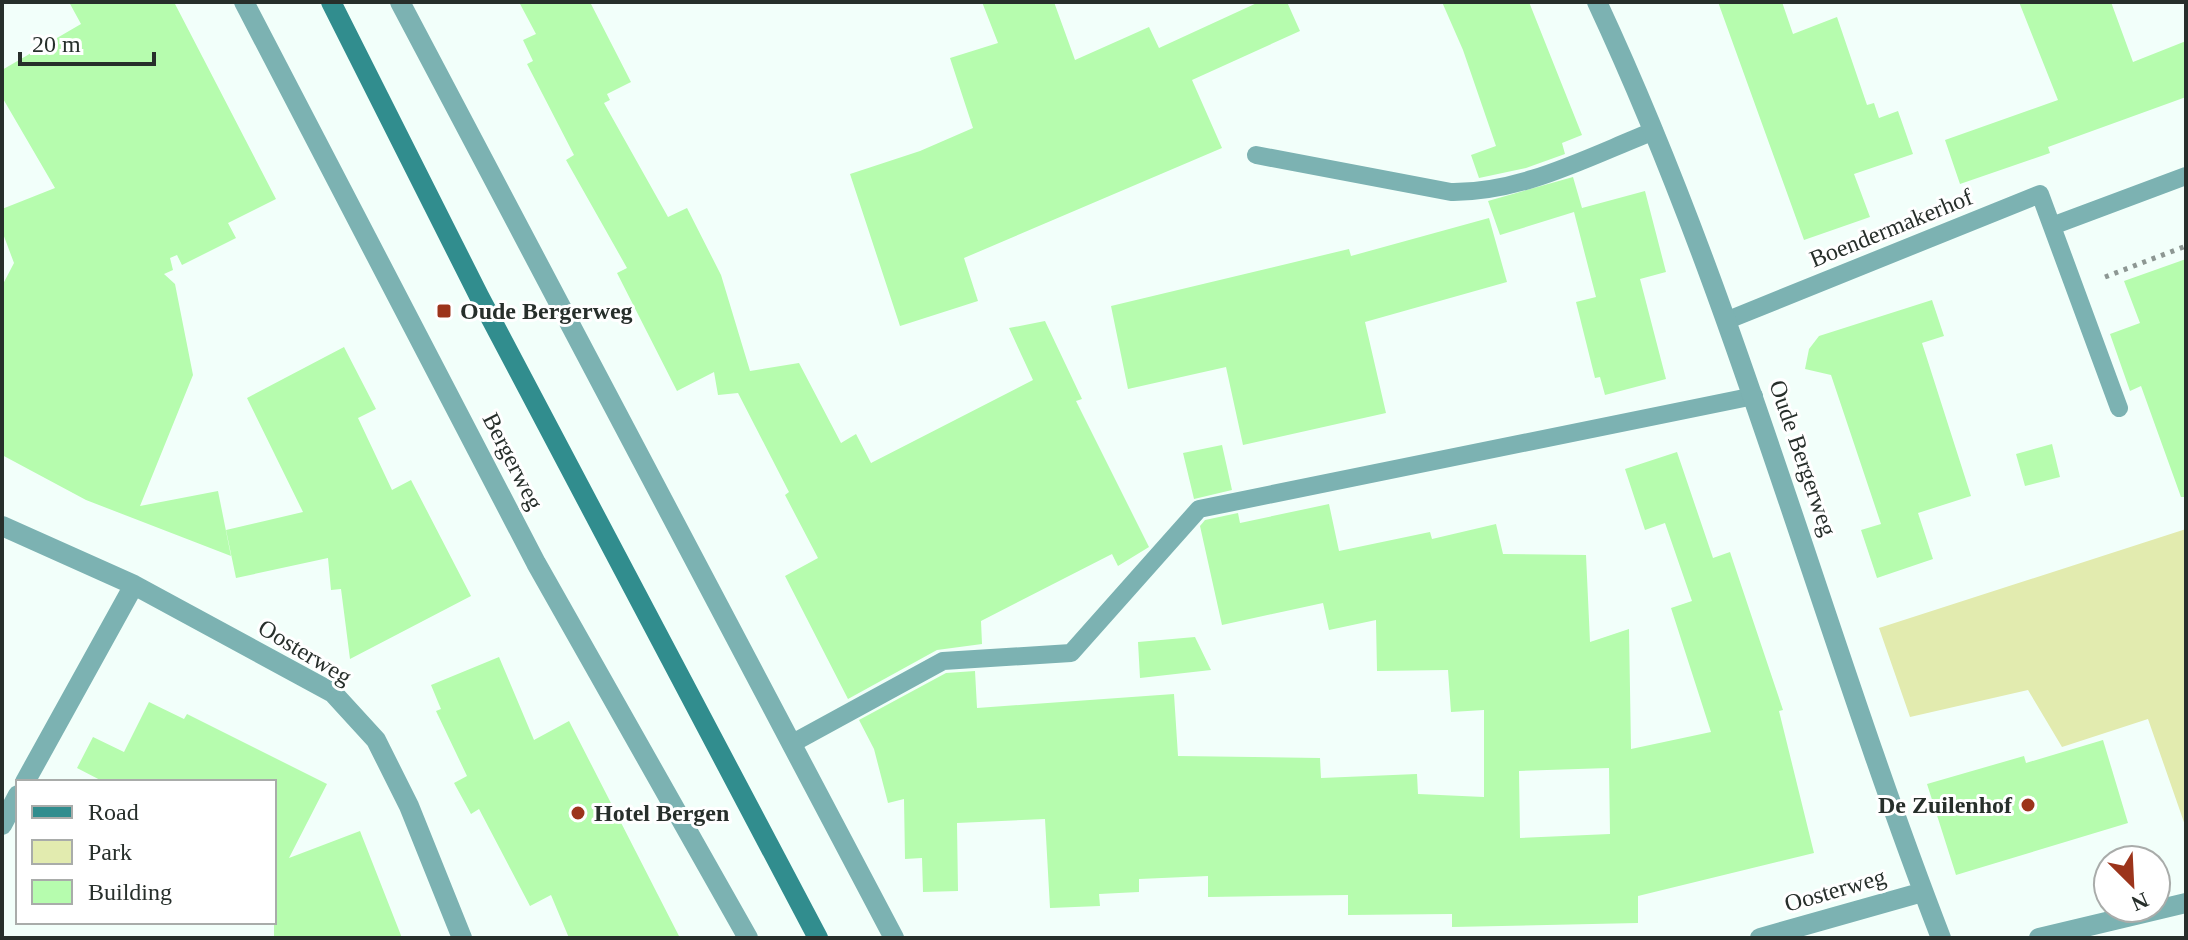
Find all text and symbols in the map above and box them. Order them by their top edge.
scale bar [20,16,154,66]
text: 20 m [32,31,81,57]
street label: Boendermakerhof [1806,183,1976,273]
place label: Oude Bergerweg [460,298,633,324]
marker: Oude Bergerweg [435,302,453,320]
street label: Oude Bergerweg [1764,377,1842,539]
street label: Bergerweg [478,408,548,514]
street label: Oosterweg [254,614,356,690]
legend [16,780,276,924]
place label: De Zuilenhof [1878,792,2013,818]
marker: De Zuilenhof [2019,796,2037,814]
text: Road [88,799,139,825]
place label: Hotel Bergen [594,800,729,826]
marker: Hotel Bergen [569,804,587,822]
text: Park [88,839,132,865]
north arrow [2092,844,2172,924]
street label: Oosterweg [1781,863,1889,917]
text: Building [88,879,172,905]
text: N [2127,887,2152,917]

